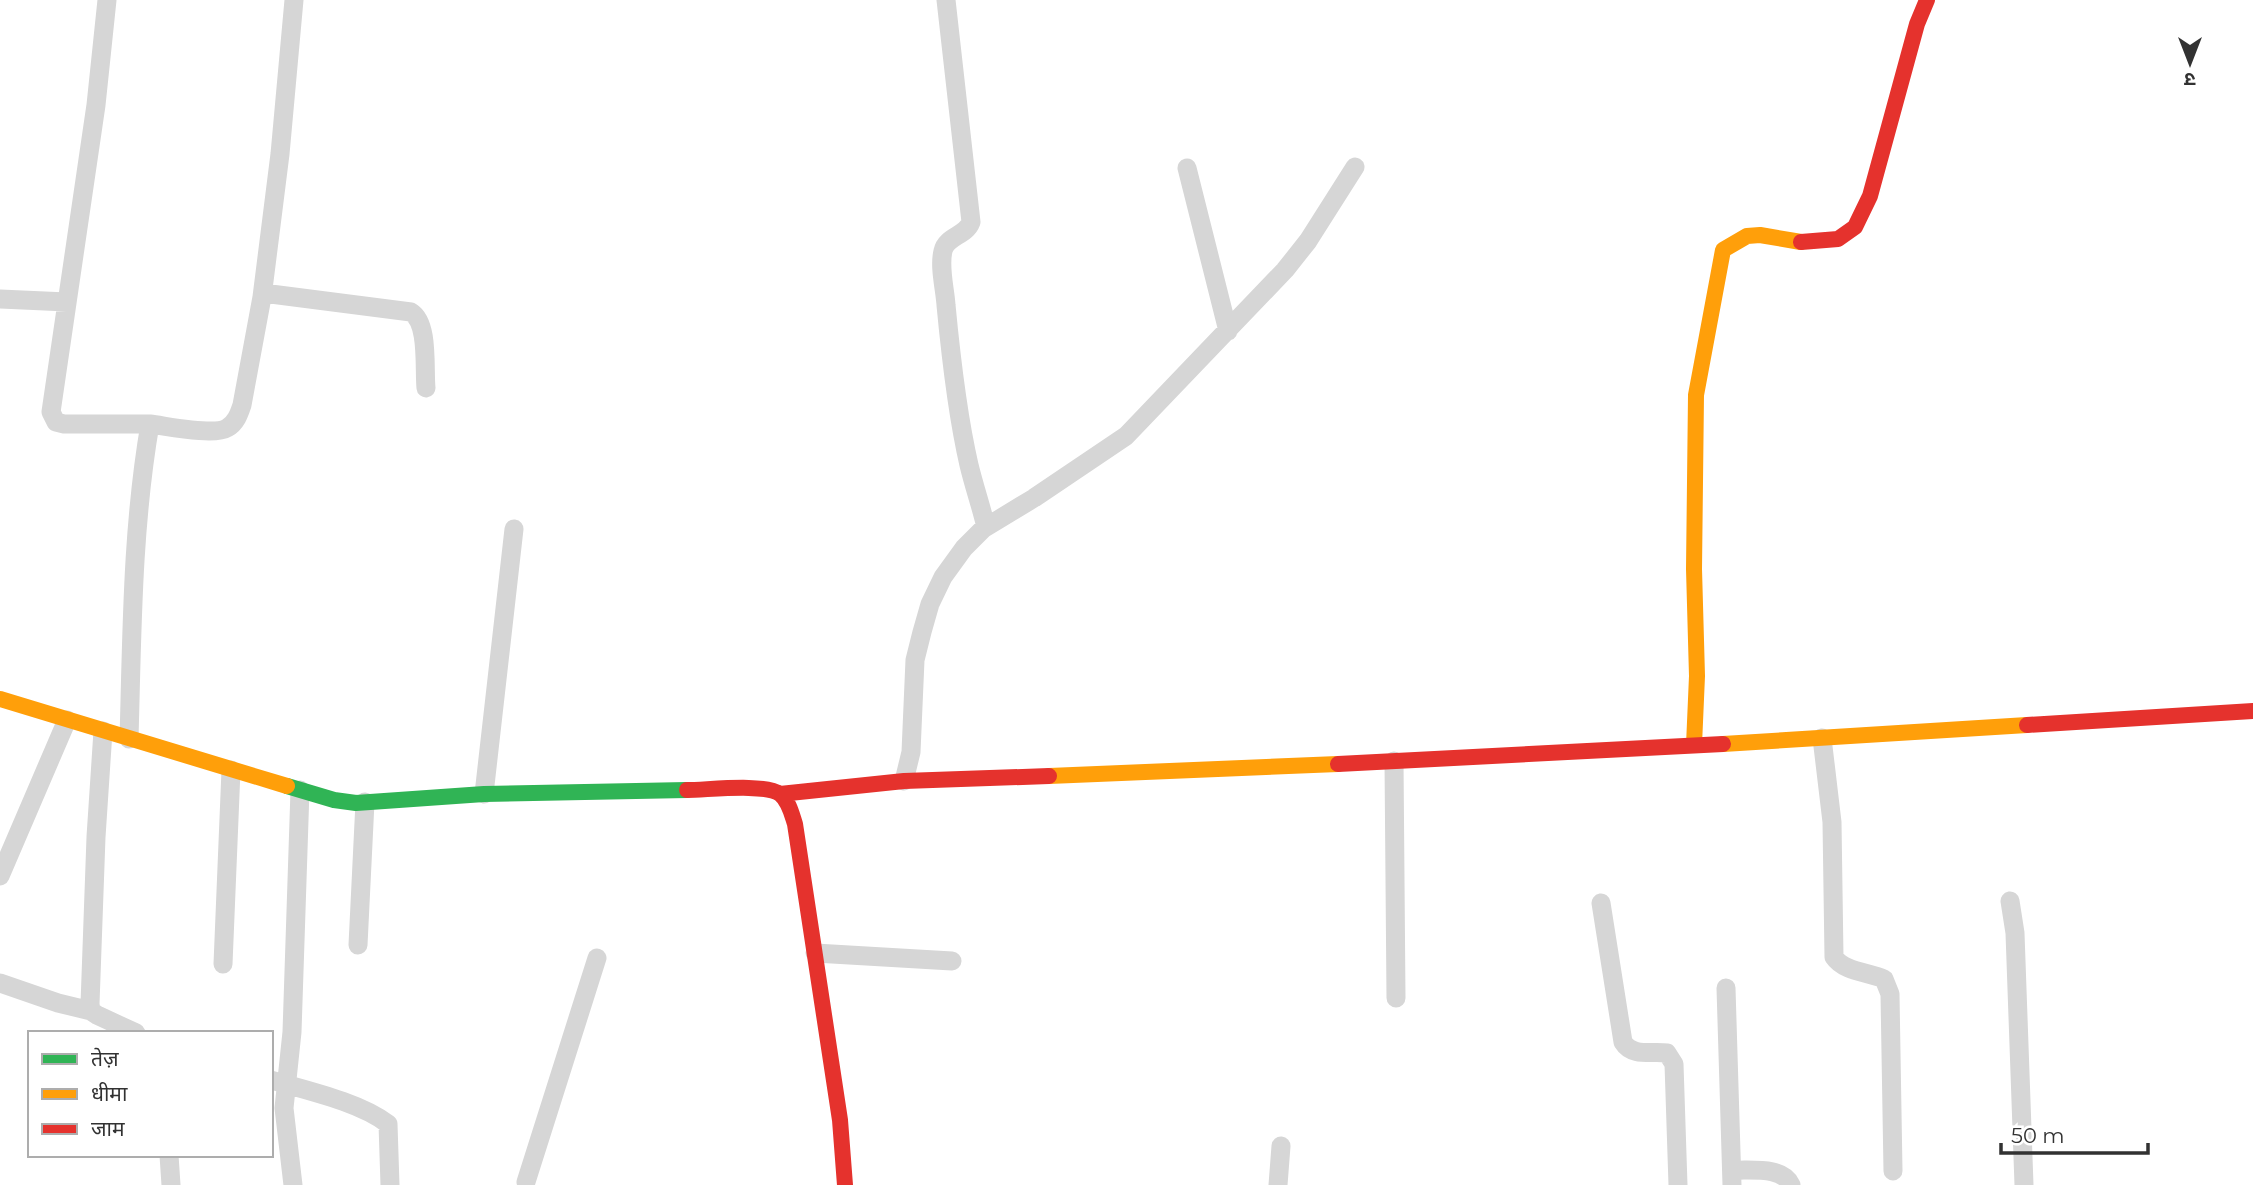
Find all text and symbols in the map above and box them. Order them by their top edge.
north arrow [2155,28,2225,98]
text: उ [2184,68,2196,91]
legend [28,1031,273,1157]
text: तेज़ [91,1046,119,1071]
text: धीमा [91,1081,128,1106]
scale bar [2001,1112,2148,1156]
text: जाम [91,1116,125,1141]
text: 50 m [2011,1123,2065,1148]

